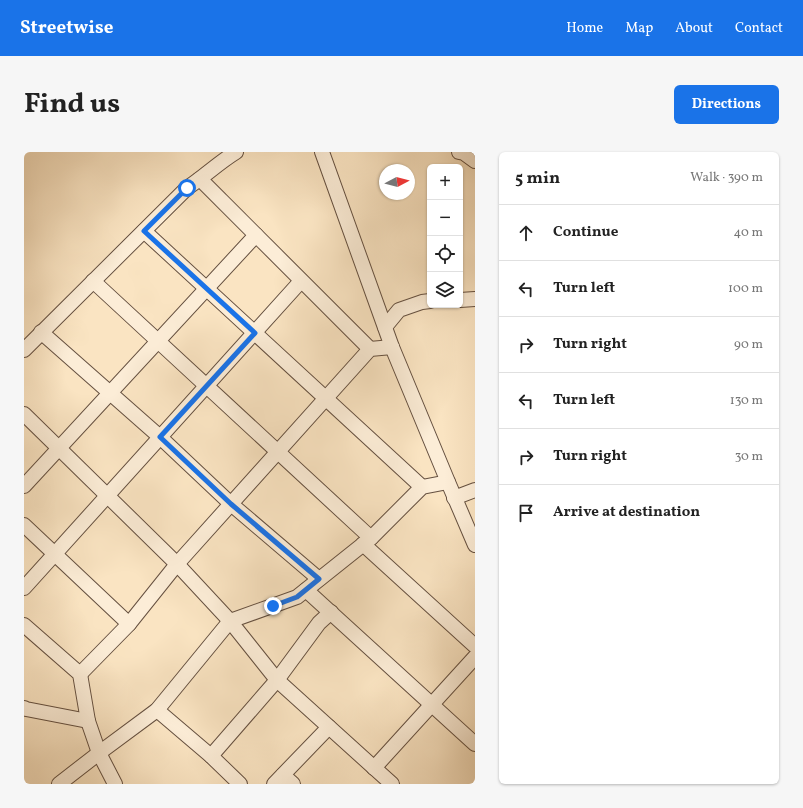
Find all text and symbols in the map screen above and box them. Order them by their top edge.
text: Streetwise [20,15,113,41]
text: Home [566,19,603,38]
text: Map [625,19,653,38]
text: About [675,19,713,38]
text: Contact [735,19,783,38]
text: Find us [24,85,120,124]
button: Directions [674,85,779,124]
north arrow [379,164,415,200]
map controls [427,164,463,308]
button: + [427,164,463,200]
text: 5 min [515,167,560,190]
text: Walk · 390 m [690,169,763,187]
route start [178,179,196,197]
button: − [427,200,463,236]
icon: ahead [515,222,537,244]
text: Continue [553,222,618,243]
text: 40 m [734,224,763,242]
button: locate [427,236,463,272]
button: layers [427,272,463,308]
icon: left [515,278,537,300]
text: Turn left [553,278,615,299]
text: 100 m [728,280,763,298]
icon: right [515,334,537,356]
text: Turn right [553,334,627,355]
text: 90 m [734,336,763,354]
icon: left [515,390,537,412]
text: Turn left [553,390,615,411]
text: 130 m [730,392,763,410]
icon: right [515,446,537,468]
text: Turn right [553,446,627,467]
text: 30 m [735,448,763,466]
icon: arrive [515,502,537,524]
text: Arrive at destination [553,502,700,523]
route end [264,597,282,615]

